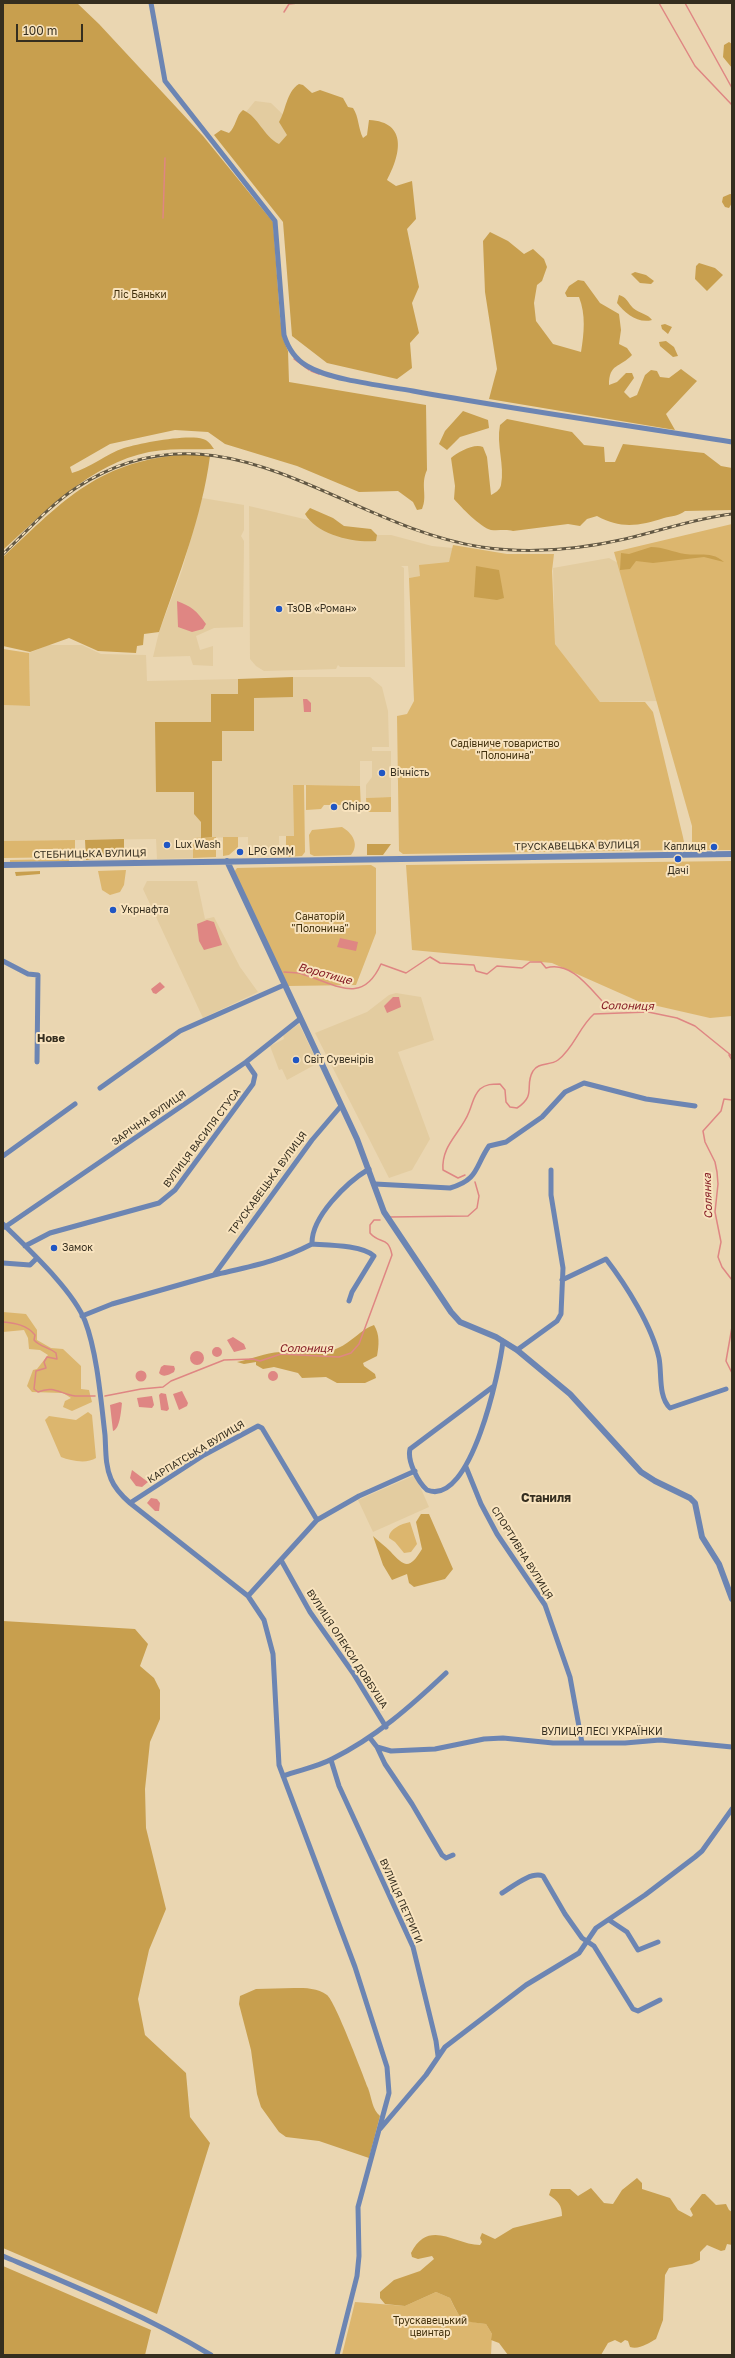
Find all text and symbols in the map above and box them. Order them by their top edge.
scale bar [18,16,85,42]
text: 100 m [23,23,57,38]
park label: Ліс Баньки [113,289,167,301]
place label: ТзОВ «Роман» [287,603,357,615]
marker: ТзОВ «Роман» [274,604,284,614]
park label: Садівниче товариство "Полонина" [450,738,560,762]
place label: Вічність [390,767,429,779]
marker: Вічність [377,768,387,778]
place label: Chipo [342,801,370,813]
marker: Chipo [329,802,339,812]
place label: Lux Wash [175,839,221,851]
street label: ТРУСКАВЕЦЬКА ВУЛИЦЯ [514,839,640,853]
marker: Lux Wash [162,840,172,850]
place label: Каплиця [664,841,706,853]
marker: Каплиця [709,842,719,852]
place label: LPG GMM [248,846,294,858]
street label: СТЕБНИЦЬКА ВУЛИЦЯ [33,847,147,861]
marker: LPG GMM [235,847,245,857]
marker: Дачі [673,854,683,864]
place label: Дачі [667,865,689,877]
place label: Укрнафта [121,904,169,916]
marker: Укрнафта [108,905,118,915]
park label: Санаторій "Полонина" [292,911,348,934]
water label: Воротище [297,961,353,987]
water label: Солониця [600,999,654,1013]
district label: Нове [37,1032,65,1046]
place label: Світ Сувенірів [304,1054,374,1066]
marker: Світ Сувенірів [291,1055,301,1065]
street label: ВУЛИЦЯ ВАСИЛЯ СТУСА [161,1086,243,1190]
street label: ЗАРІЧНА ВУЛИЦЯ [110,1088,188,1148]
street label: ТРУСКАВЕЦЬКА ВУЛИЦЯ [226,1129,310,1237]
water label: Солянка [701,1173,715,1219]
place label: Замок [62,1242,93,1254]
marker: Замок [49,1243,59,1253]
water label: Солониця [279,1342,333,1356]
street label: КАРПАТСЬКА ВУЛИЦЯ [145,1418,247,1486]
district label: Станиля [521,1491,571,1505]
street label: СПОРТИВНА ВУЛИЦЯ [489,1504,555,1602]
street label: ВУЛИЦЯ ОЛЕКСИ ДОВБУША [304,1587,390,1711]
street label: ВУЛИЦЯ ЛЕСІ УКРАЇНКИ [541,1726,663,1738]
street label: ВУЛИЦЯ ПЕТРИГИ [377,1857,425,1945]
park label: Трускавецький цвинтар [393,2315,467,2338]

